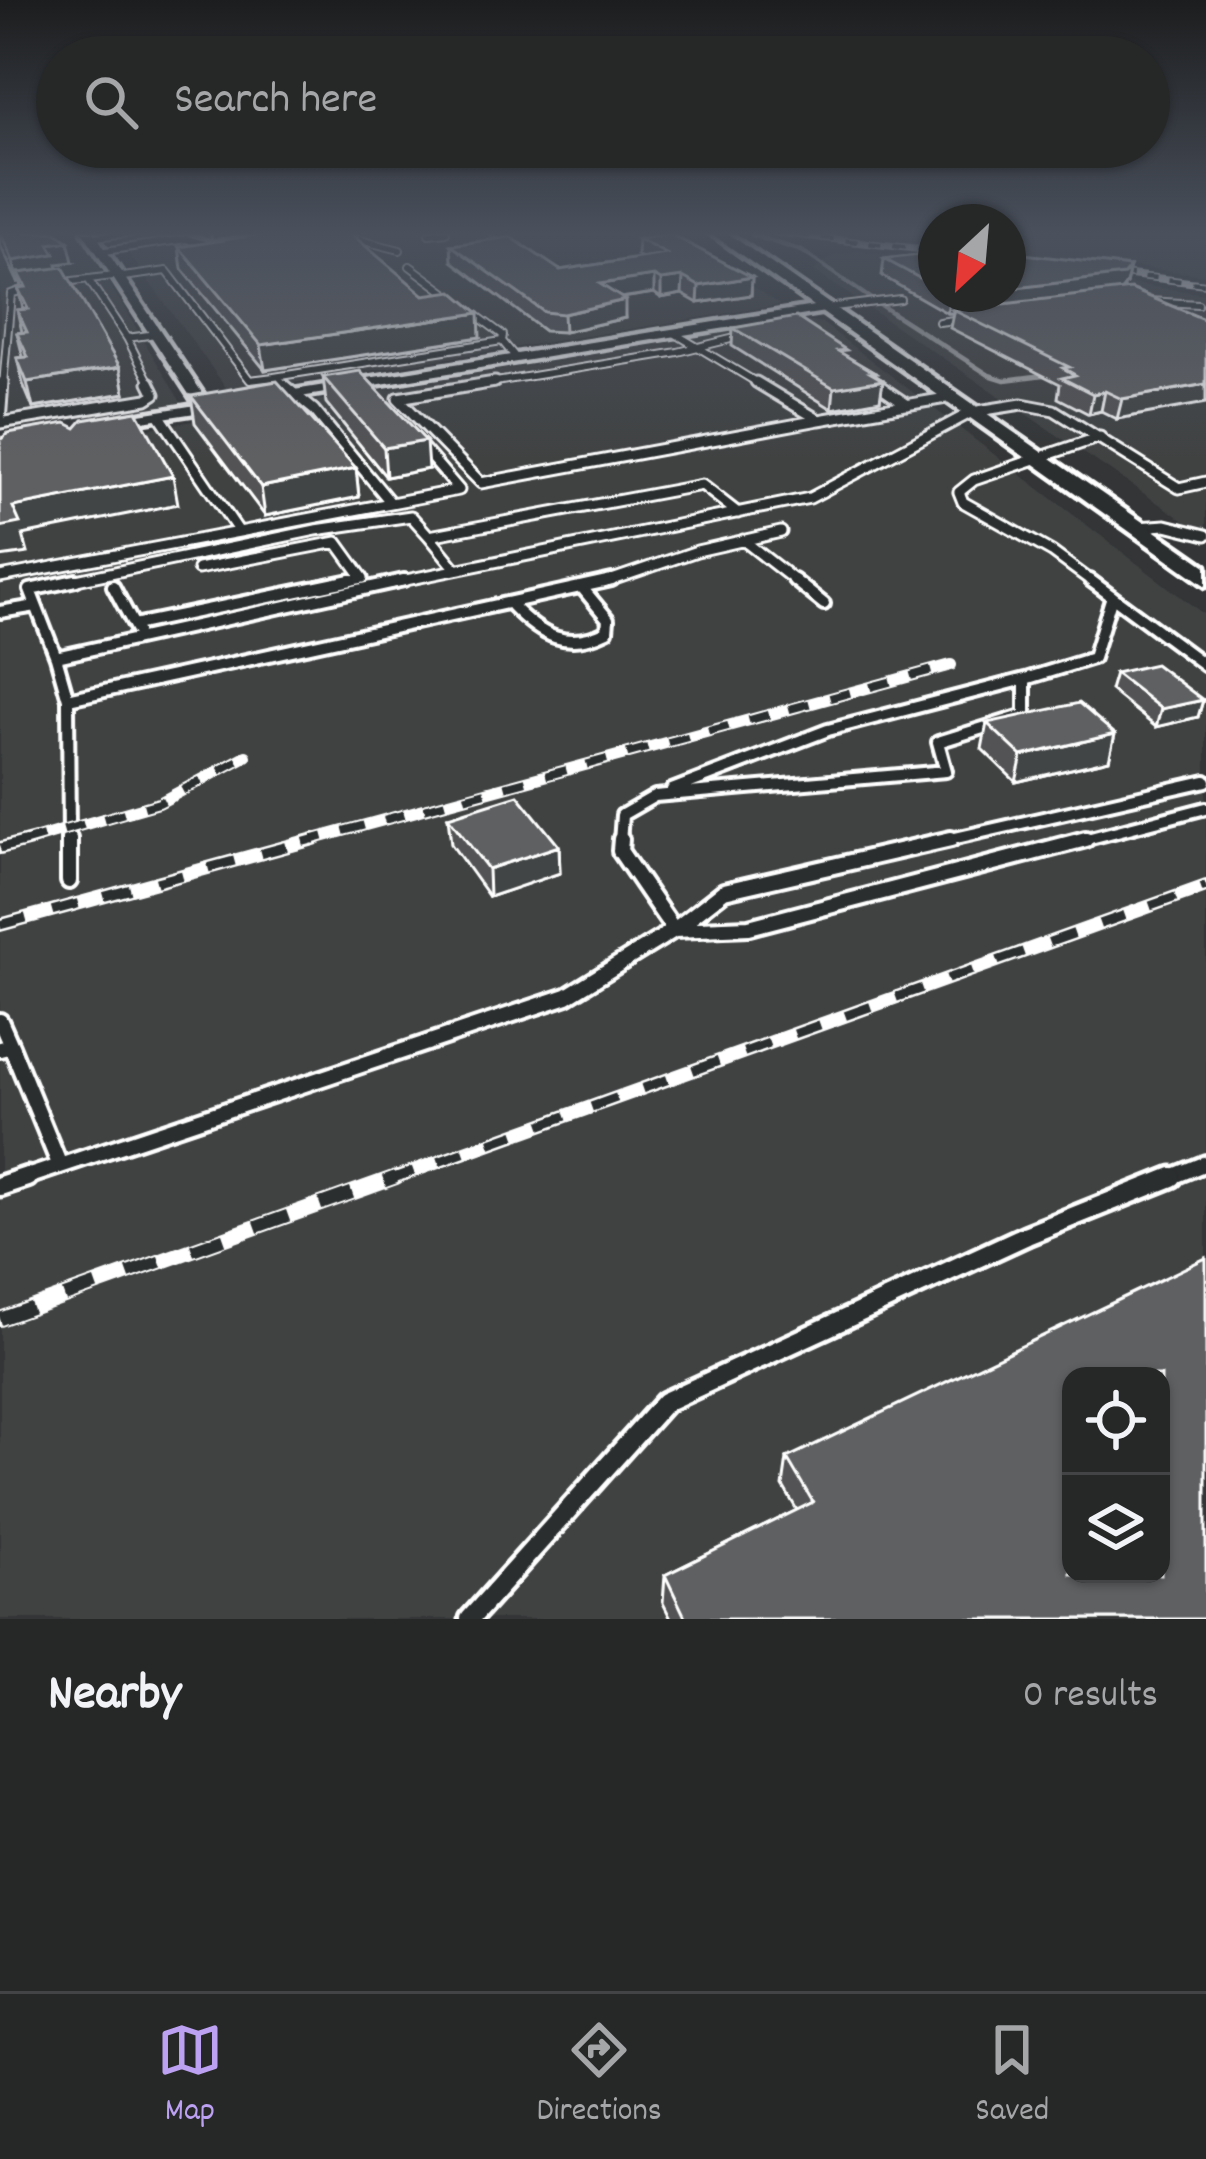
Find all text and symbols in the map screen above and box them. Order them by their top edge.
search box [36,36,1170,168]
icon: search [78,69,144,135]
text: Search here [174,70,377,134]
north arrow [918,204,1026,312]
map controls [1062,1367,1170,1583]
button: locate [1062,1367,1170,1475]
button: layers [1062,1475,1170,1583]
text: Nearby [48,1661,181,1733]
text: 0 results [1023,1670,1158,1725]
tab: Map [157,2017,223,2136]
tab: Directions [537,2017,662,2136]
tab: Saved [975,2017,1049,2136]

